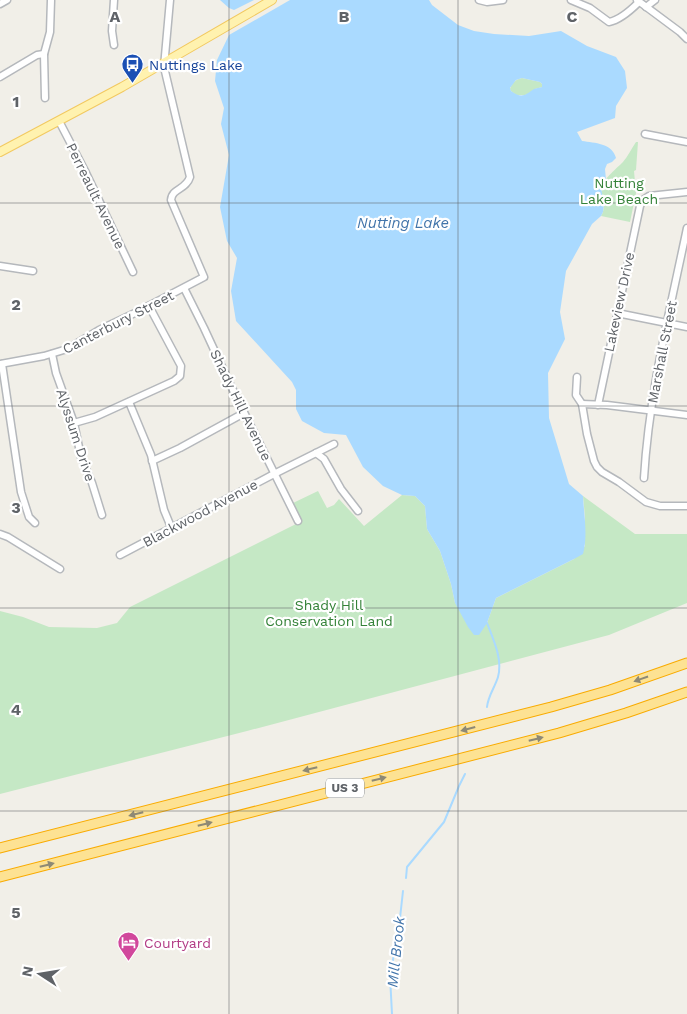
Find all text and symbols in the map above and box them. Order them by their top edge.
text: A [110,7,121,26]
text: B [339,7,350,26]
text: C [567,7,578,26]
bus stop icon: Nuttings Lake [121,53,145,84]
place label: Nuttings Lake [149,57,243,73]
text: 1 [13,92,19,111]
street label: Perreault Avenue [63,140,129,252]
park label: Nutting Lake Beach [580,175,658,207]
water label: Nutting Lake [357,214,449,232]
street label: Lakeview Drive [601,251,637,353]
street label: Canterbury Street [60,287,176,357]
text: 2 [11,295,21,314]
street label: Marshall Street [644,299,680,405]
street label: Shady Hill Avenue [207,347,275,463]
street label: Alyssum Drive [53,387,99,483]
street label: Blackwood Avenue [140,476,260,550]
text: 3 [11,498,21,517]
park label: Shady Hill Conservation Land [265,597,393,629]
one-way arrow [633,675,648,683]
text: 4 [11,700,21,719]
one-way arrow [460,725,475,733]
one-way arrow [529,735,544,743]
one-way arrow [303,765,318,773]
one-way arrow [372,775,387,783]
road number: US 3 [326,778,364,798]
one-way arrow [129,810,144,818]
one-way arrow [197,820,212,828]
one-way arrow [40,860,55,868]
text: 5 [11,903,21,922]
water label: Mill Brook [383,915,409,988]
hotel icon: Courtyard [116,931,140,962]
place label: Courtyard [144,935,211,951]
north arrow [15,949,65,999]
text: N [18,965,36,978]

